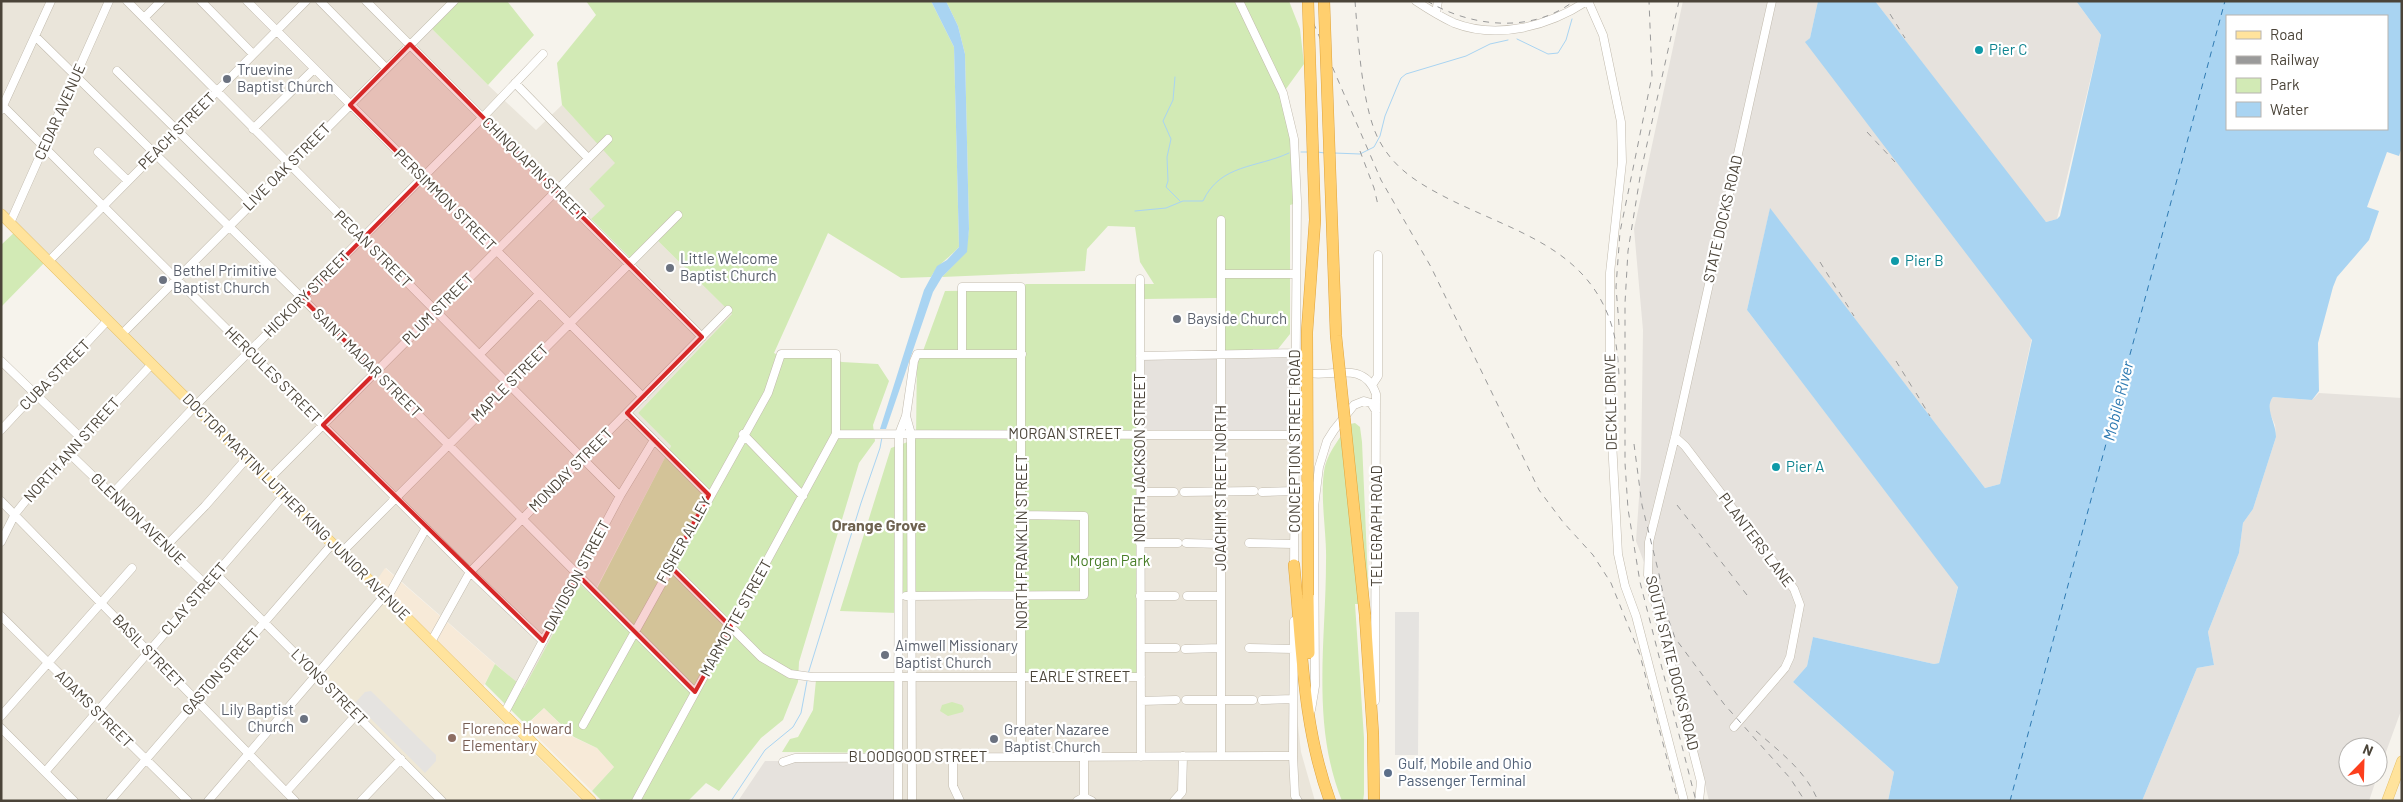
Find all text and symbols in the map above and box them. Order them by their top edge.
legend [2226,15,2388,130]
text: Road [2270,25,2303,43]
place label: Pier C [1989,40,2027,58]
marker: Pier C [1973,44,1985,56]
text: Railway [2270,50,2319,68]
place label: Truevine Baptist Church [237,60,334,95]
street label: CEDAR AVENUE [30,61,88,162]
marker: Truevine Baptist Church [221,73,233,85]
text: Park [2270,75,2300,93]
street label: PEACH STREET [134,88,219,173]
text: Water [2270,100,2309,118]
street label: CHINQUAPIN STREET [479,113,590,224]
street label: LIVE OAK STREET [239,119,334,214]
street label: PERSIMMON STREET [391,145,500,254]
street label: STATE DOCKS ROAD [1699,153,1745,284]
street label: PECAN STREET [331,206,416,291]
street label: HICKORY STREET [259,246,353,340]
place label: Little Welcome Baptist Church [680,249,778,284]
place label: Pier B [1905,251,1944,269]
marker: Pier B [1889,255,1901,267]
place label: Bethel Primitive Baptist Church [173,261,277,296]
marker: Little Welcome Baptist Church [664,262,676,274]
street label: PLUM STREET [398,269,477,348]
marker: Bethel Primitive Baptist Church [157,274,169,286]
street label: SAINT MADAR STREET [310,304,426,420]
place label: Bayside Church [1187,309,1287,327]
marker: Bayside Church [1171,313,1183,325]
street label: HERCULES STREET [222,322,326,426]
street label: CUBA STREET [15,335,93,413]
street label: MAPLE STREET [467,340,552,425]
street label: CONCEPTION STREET ROAD [1285,349,1303,533]
street label: DECKLE DRIVE [1600,353,1620,451]
water label: Mobile River [2098,358,2137,443]
street label: NORTH JACKSON STREET [1130,373,1148,543]
street label: DOCTOR MARTIN LUTHER KING JUNIOR AVENUE [179,389,414,624]
street label: NORTH ANN STREET [19,393,123,506]
street label: JOACHIM STREET NORTH [1211,405,1229,571]
street label: MONDAY STREET [525,424,616,515]
street label: MORGAN STREET [1008,424,1122,442]
street label: NORTH FRANKLIN STREET [1012,454,1030,630]
place label: Pier A [1786,457,1824,475]
marker: Pier A [1770,461,1782,473]
street label: TELEGRAPH ROAD [1367,465,1385,587]
street label: GLENNON AVENUE [88,469,190,568]
street label: PLANTERS LANE [1716,489,1798,590]
street label: FISHER ALLEY [652,493,714,586]
district label: Orange Grove [832,515,927,534]
street label: DAVIDSON STREET [539,517,613,634]
park label: Morgan Park [1070,551,1151,569]
street label: MARMOTTE STREET [696,556,775,679]
street label: CLAY STREET [157,558,230,638]
street label: SOUTH STATE DOCKS ROAD [1643,574,1703,752]
street label: BASIL STREET [109,610,188,691]
street label: GASTON STREET [178,624,263,719]
place label: Aimwell Missionary Baptist Church [895,636,1018,671]
street label: LYONS STREET [288,644,372,728]
marker: Aimwell Missionary Baptist Church [879,649,891,661]
street label: ADAMS STREET [52,666,137,751]
street label: EARLE STREET [1030,667,1130,685]
place label: Lily Baptist Church [221,700,294,735]
marker: Lily Baptist Church [298,713,310,725]
place label: Florence Howard Elementary [462,719,572,754]
place label: Greater Nazaree Baptist Church [1004,720,1109,755]
marker: Florence Howard Elementary [446,732,458,744]
marker: Greater Nazaree Baptist Church [988,733,1000,745]
north arrow [2338,737,2388,787]
text: N [2361,740,2376,759]
street label: BLOODGOOD STREET [849,747,987,765]
place label: Gulf, Mobile and Ohio Passenger Terminal [1398,754,1532,789]
marker: Gulf, Mobile and Ohio Passenger Terminal [1382,767,1394,779]

